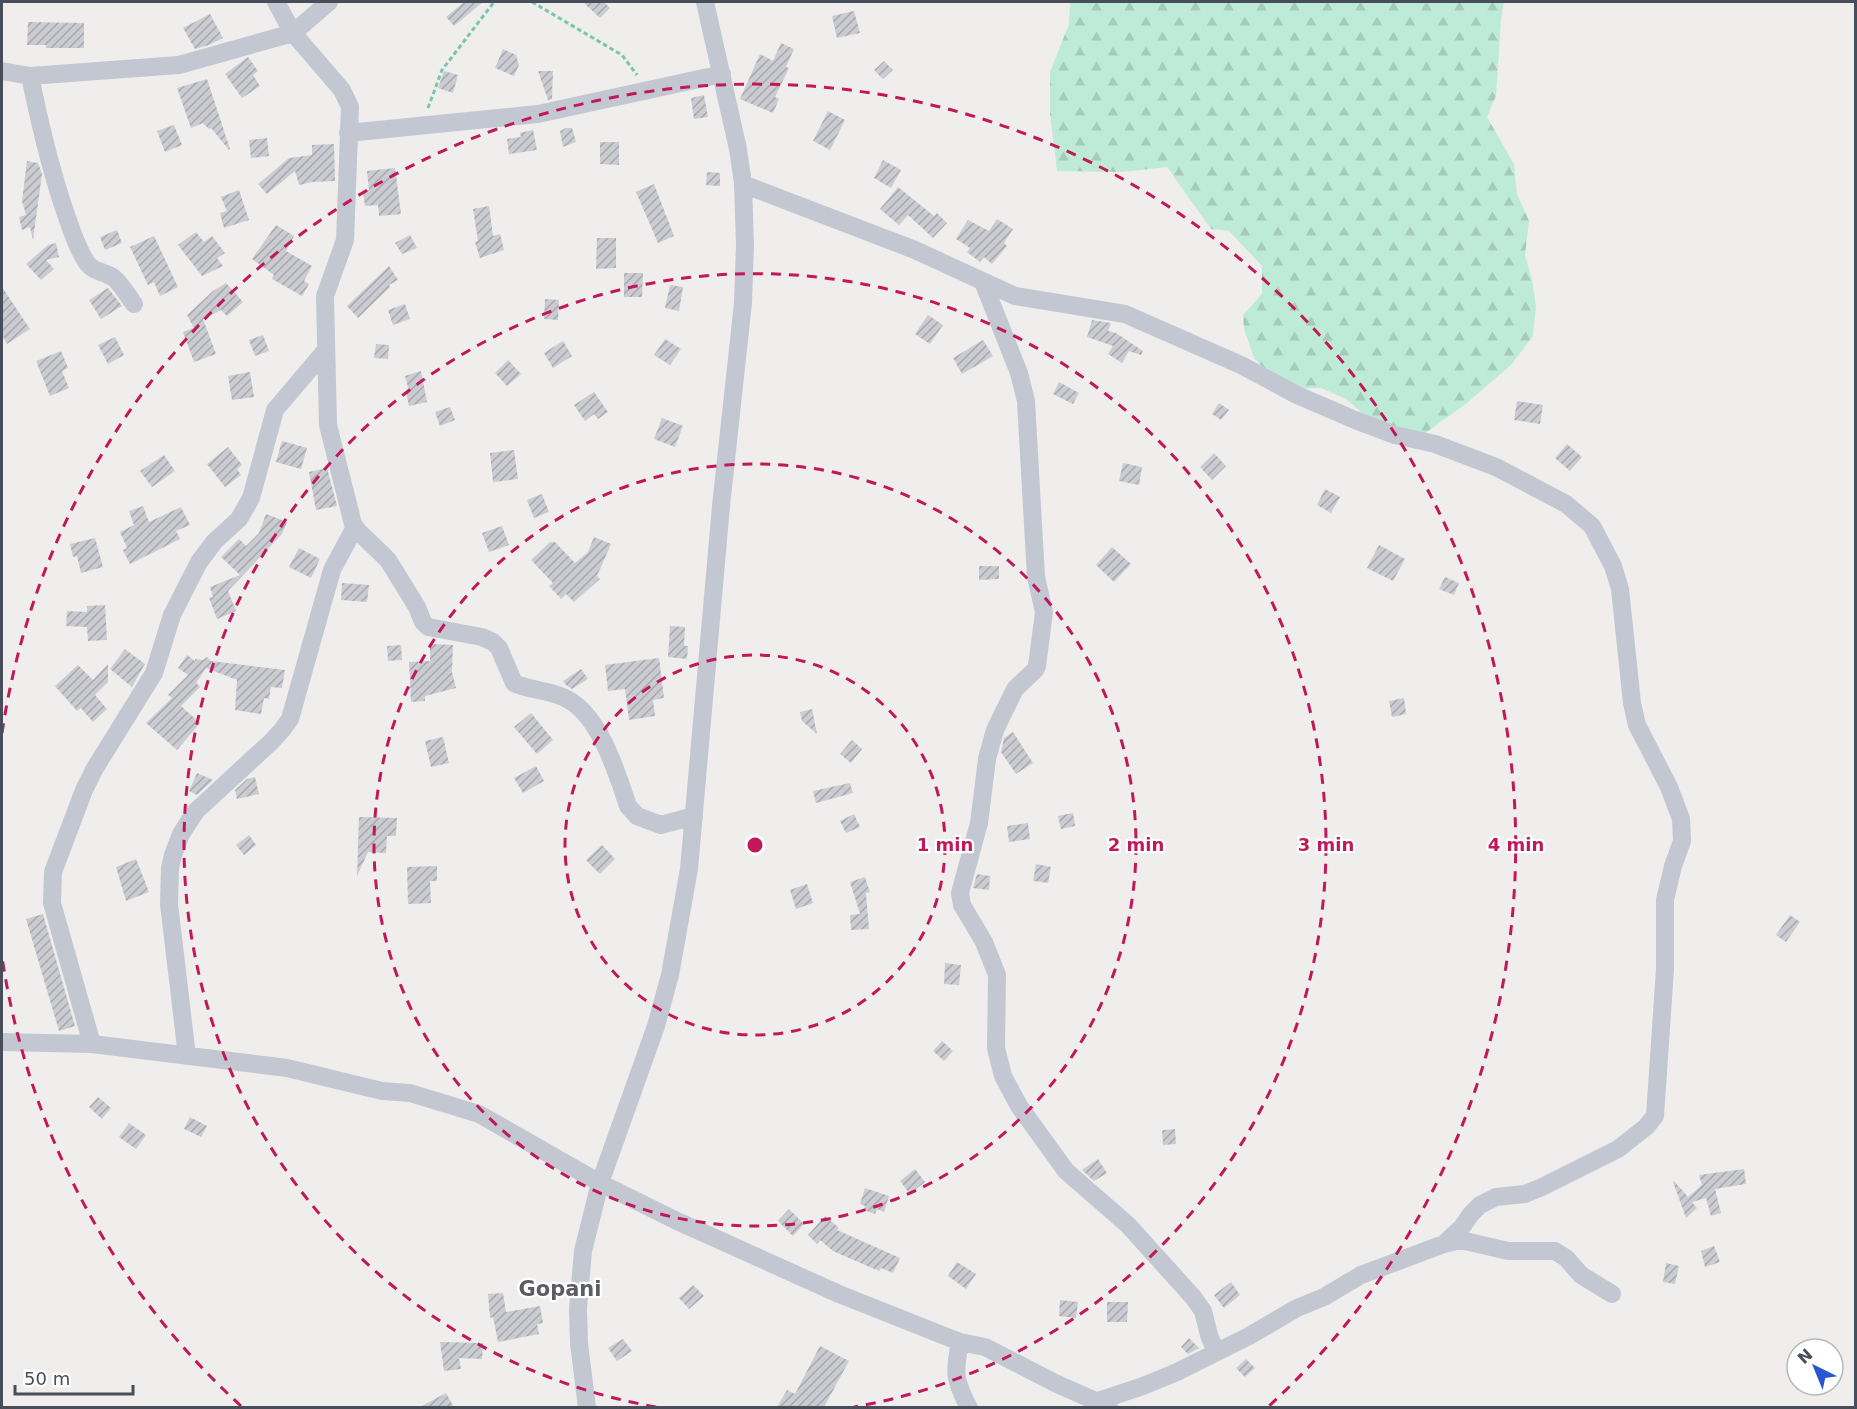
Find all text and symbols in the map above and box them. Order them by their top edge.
text: 1 min [917,834,973,855]
text: 2 min [1108,834,1164,855]
text: 3 min [1298,834,1354,855]
text: 4 min [1488,834,1544,855]
centre of rings [745,835,765,855]
district label: Gopani [518,1277,602,1301]
north arrow [1785,1337,1845,1397]
text: N [1794,1345,1816,1368]
scale bar [15,1358,134,1396]
text: 50 m [24,1368,70,1389]

